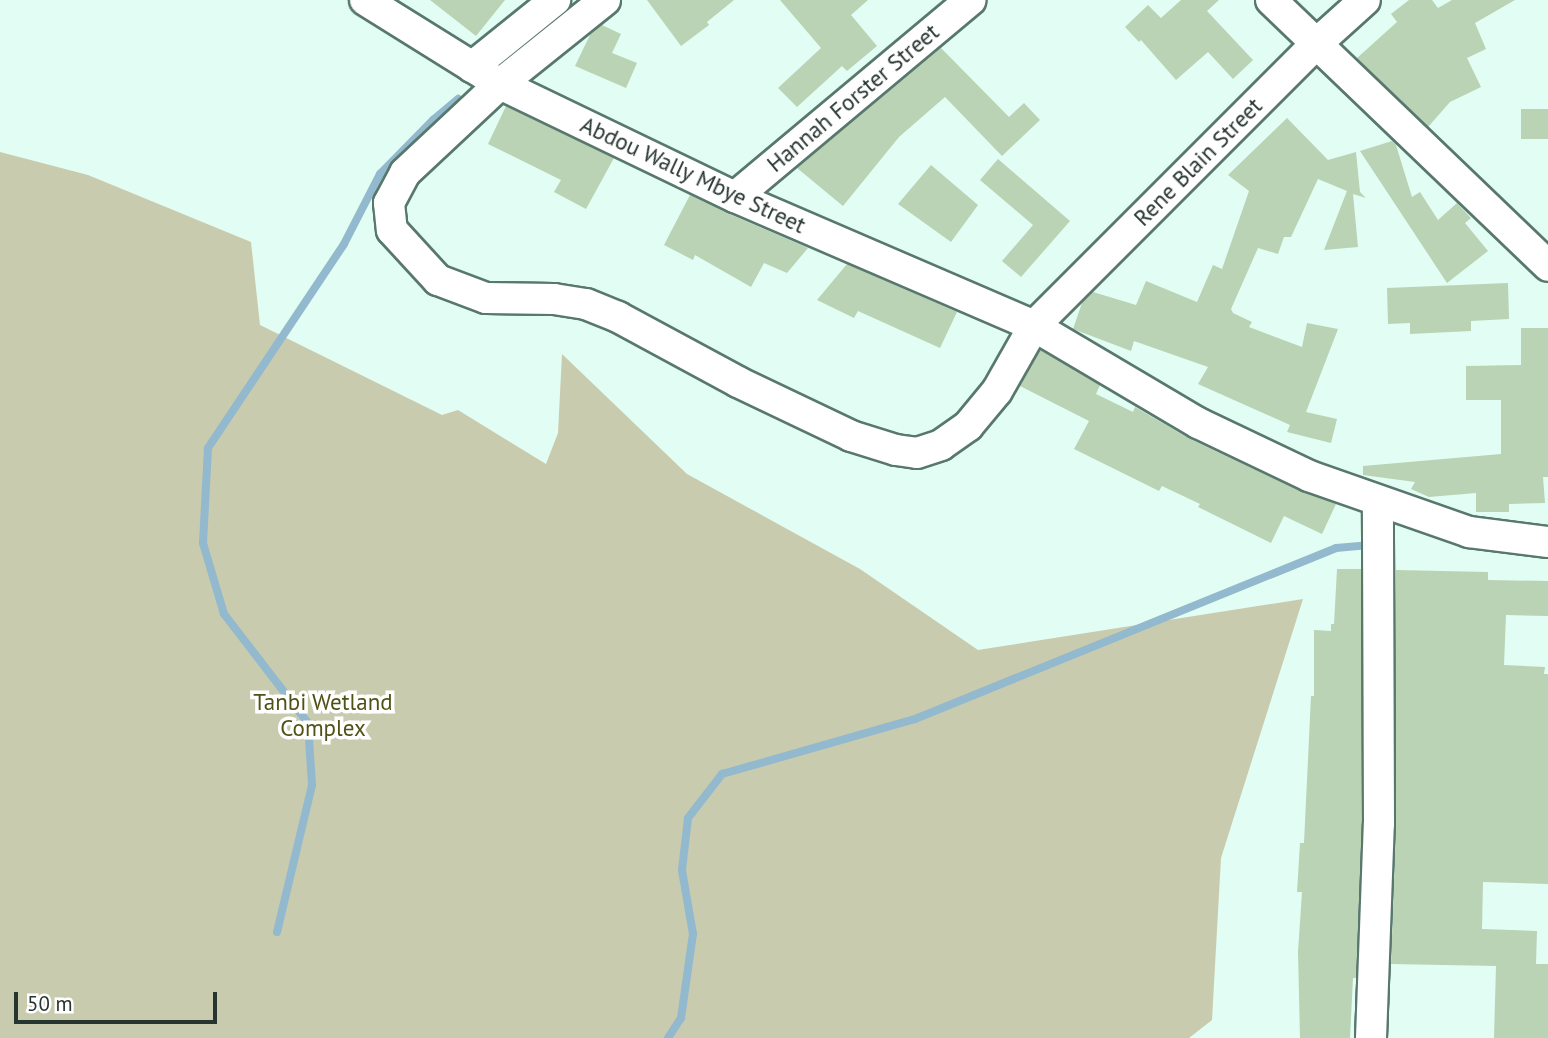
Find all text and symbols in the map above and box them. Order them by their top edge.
street label: Hannah Forster Street [761,18,945,178]
street label: Rene Blain Street [1128,92,1268,232]
street label: Abdou Wally Mbye Street [576,110,810,240]
park label: Tanbi Wetland Complex [253,688,393,742]
scale bar [18,978,220,1022]
text: 50 m [27,990,73,1017]

